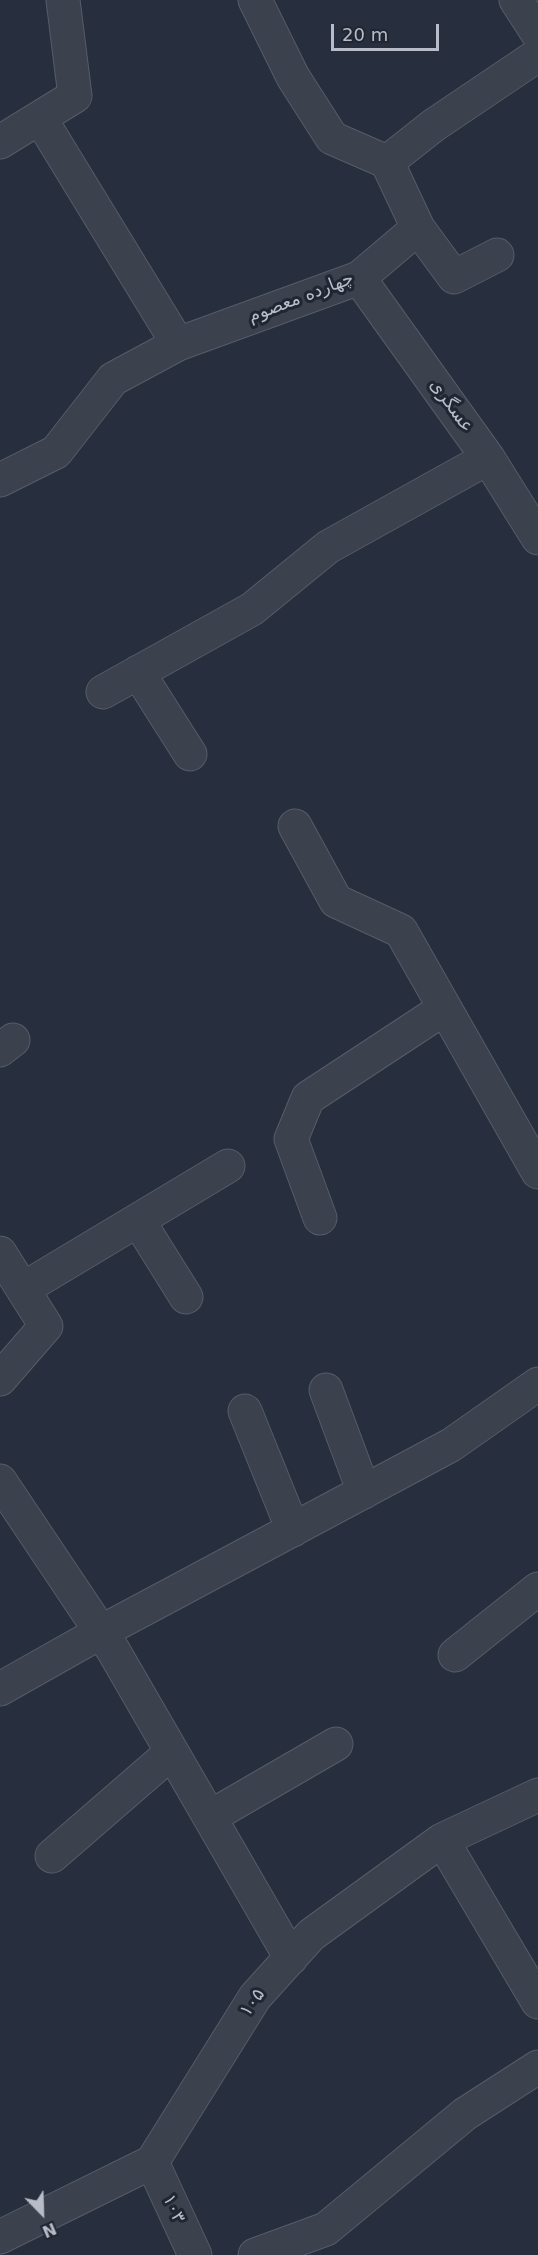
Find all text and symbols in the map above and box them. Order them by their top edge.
scale bar [334,12,442,50]
text: 20 m [342,24,388,45]
street label: چهارده معصوم [245,268,357,328]
street label: عسگری [424,375,478,437]
street label: ۱۰۵ [236,1985,270,2021]
north arrow [12,2183,72,2243]
street label: ۱۰۳ [157,2191,189,2227]
text: N [39,2219,59,2241]

